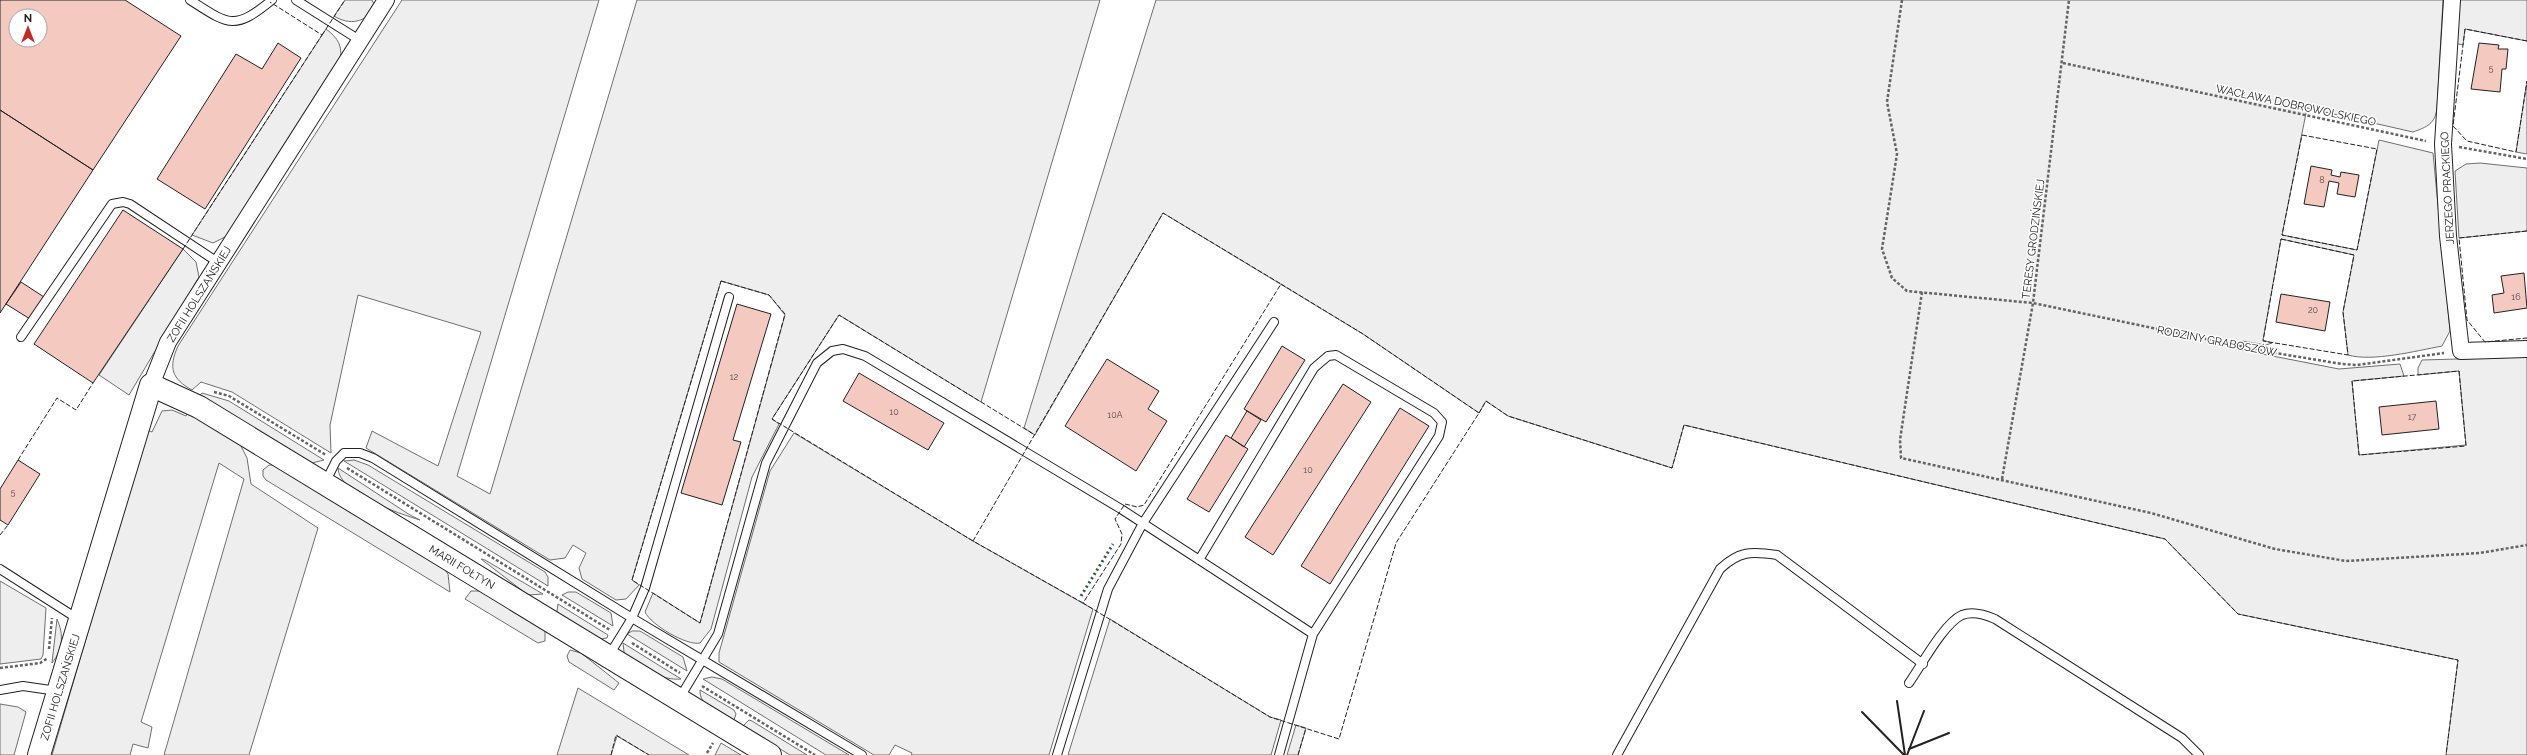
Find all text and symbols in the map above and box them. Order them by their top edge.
north arrow [8,8,48,48]
text: N [24,12,32,25]
house number: 5 [2489,63,2494,73]
street label: WACŁAWA DOBROWOLSKIEGO [2215,82,2377,129]
street label: JERZEGO PRACKIEGO [2438,131,2457,245]
house number: 8 [2319,175,2325,185]
street label: TERESY GRODZIŃSKIEJ [2019,178,2047,300]
street label: ZOFII HOLSZAŃSKIEJ [164,243,234,345]
house number: 16 [2511,292,2521,302]
house number: 20 [2308,305,2319,315]
street label: RODZINY GRABOSZÓW [2156,323,2279,360]
house number: 12 [730,372,739,382]
house number: 10 [889,407,899,417]
house number: 10A [1107,410,1123,420]
house number: 17 [2408,412,2416,422]
house number: 10 [1303,465,1313,475]
house number: 5 [11,487,16,497]
street label: MARII FOŁTYN [426,543,497,592]
street label: ZOFII HOLSZAŃSKIEJ [37,632,83,742]

